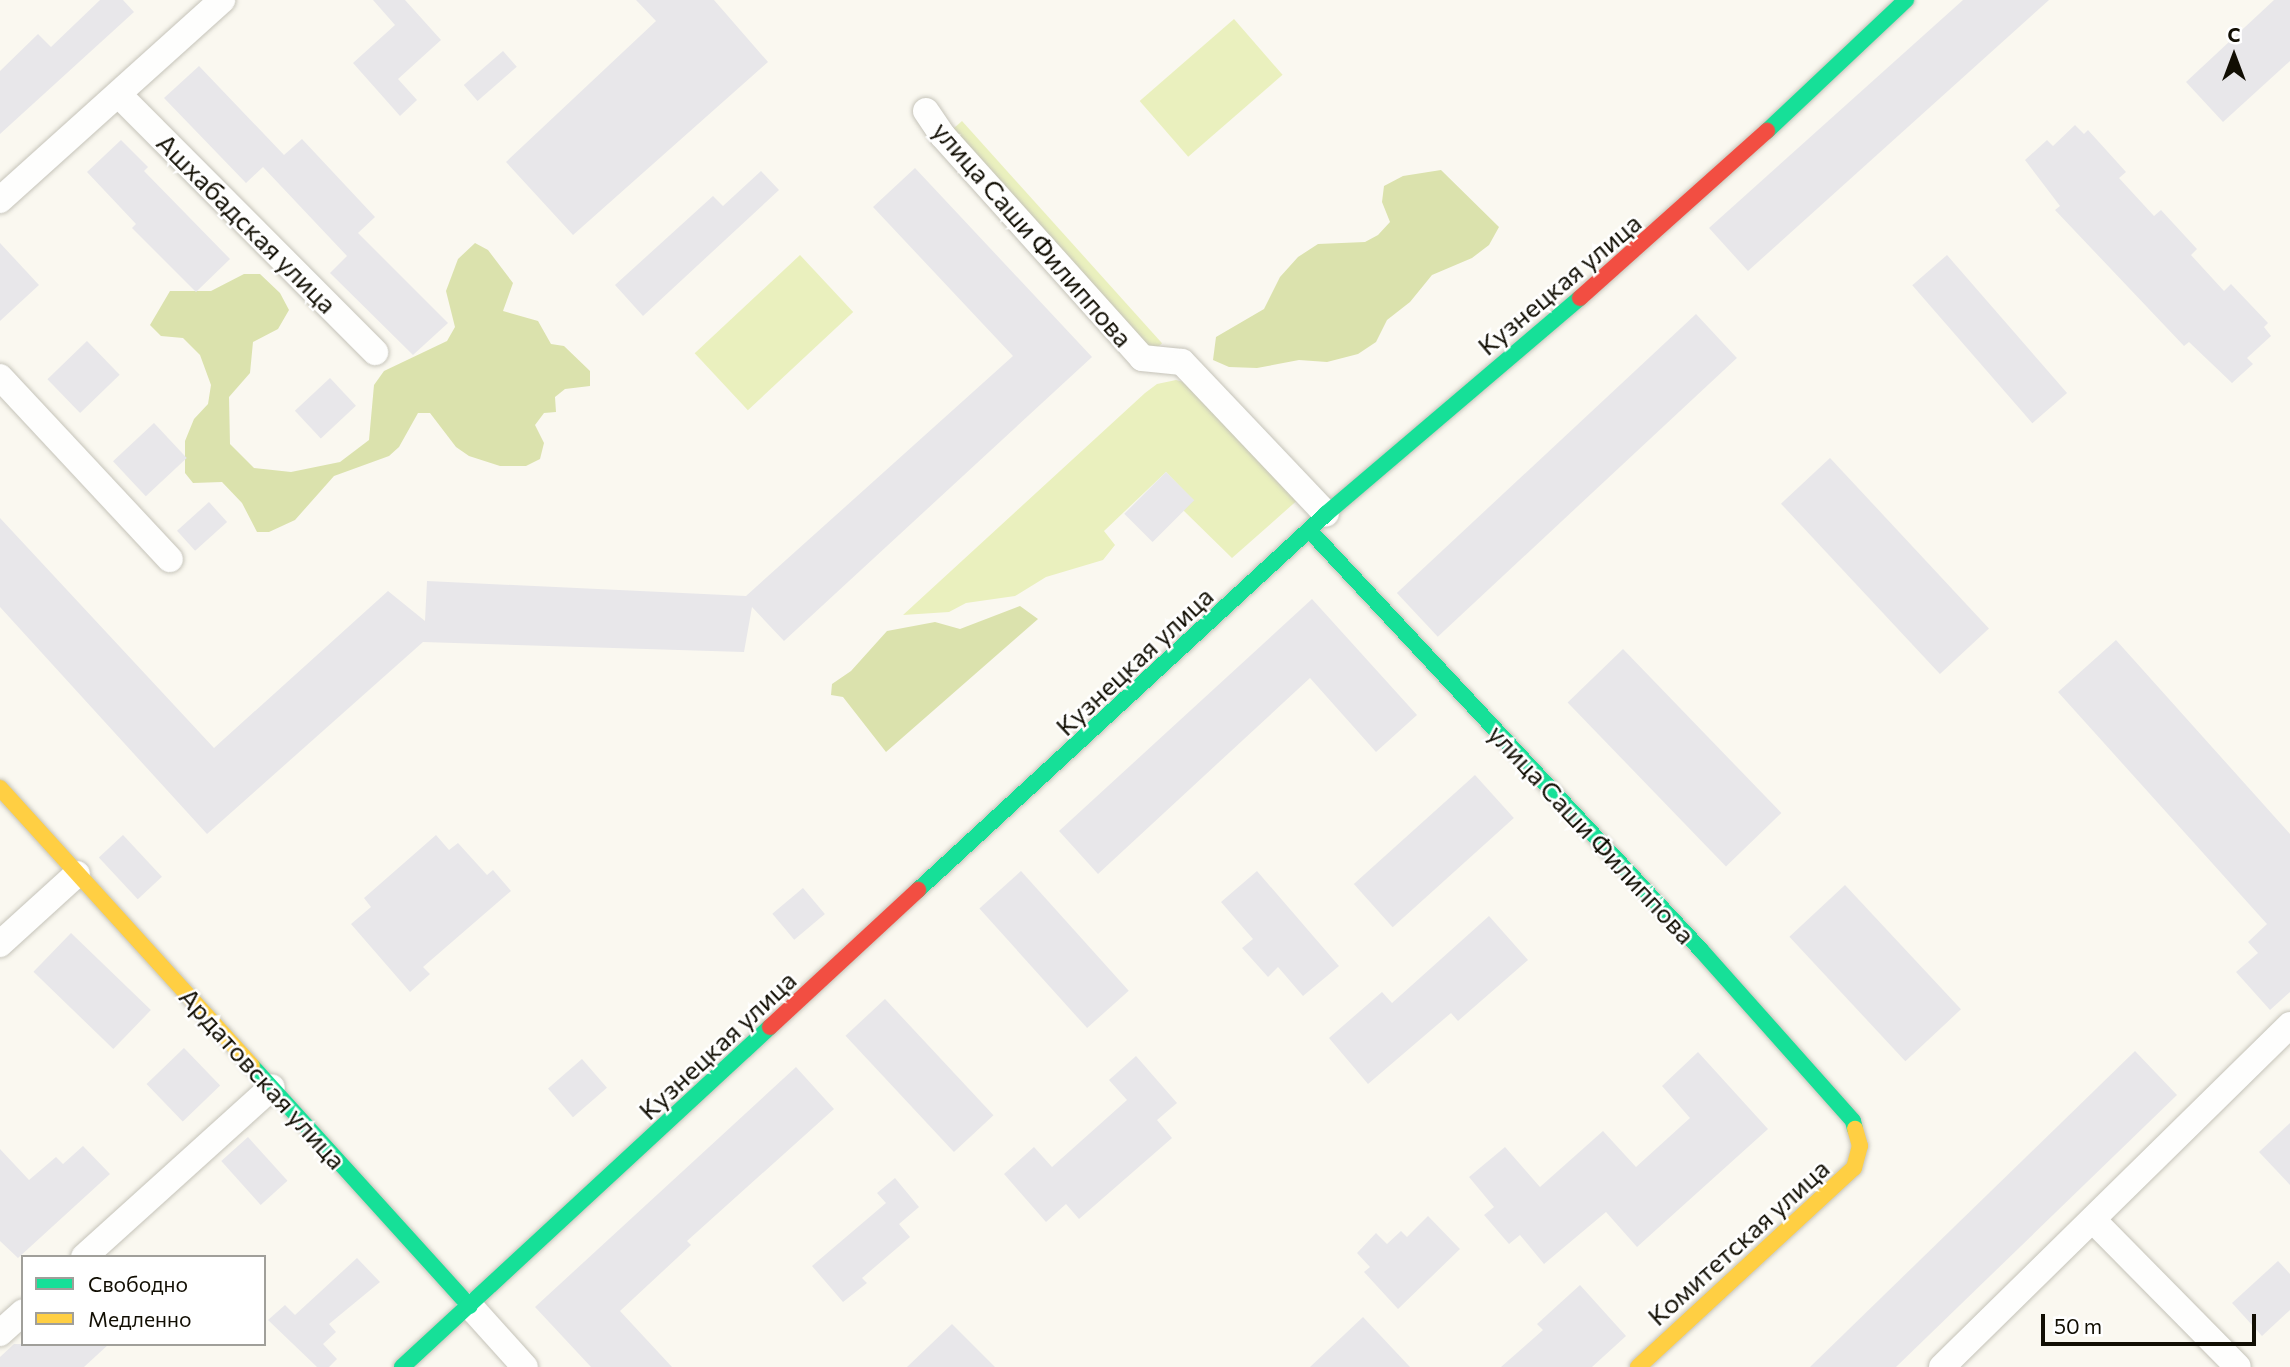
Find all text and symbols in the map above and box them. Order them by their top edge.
north arrow [2199,21,2269,91]
text: С [2228,23,2241,46]
street label: улица Саши Филиппова [927,115,1139,353]
street label: Ашхабадская улица [151,127,343,319]
street label: Кузнецкая улица [1471,207,1647,361]
street label: Кузнецкая улица [1049,580,1219,742]
street label: улица Саши Филиппова [1482,718,1702,950]
street label: Кузнецкая улица [632,964,802,1126]
street label: Ардатовская улица [173,981,353,1175]
street label: Комитетская улица [1641,1152,1835,1332]
legend [21,1255,266,1346]
text: Свободно [88,1271,188,1296]
scale bar [2045,1300,2260,1344]
text: Медленно [88,1306,192,1331]
text: 50 m [2054,1313,2102,1338]

